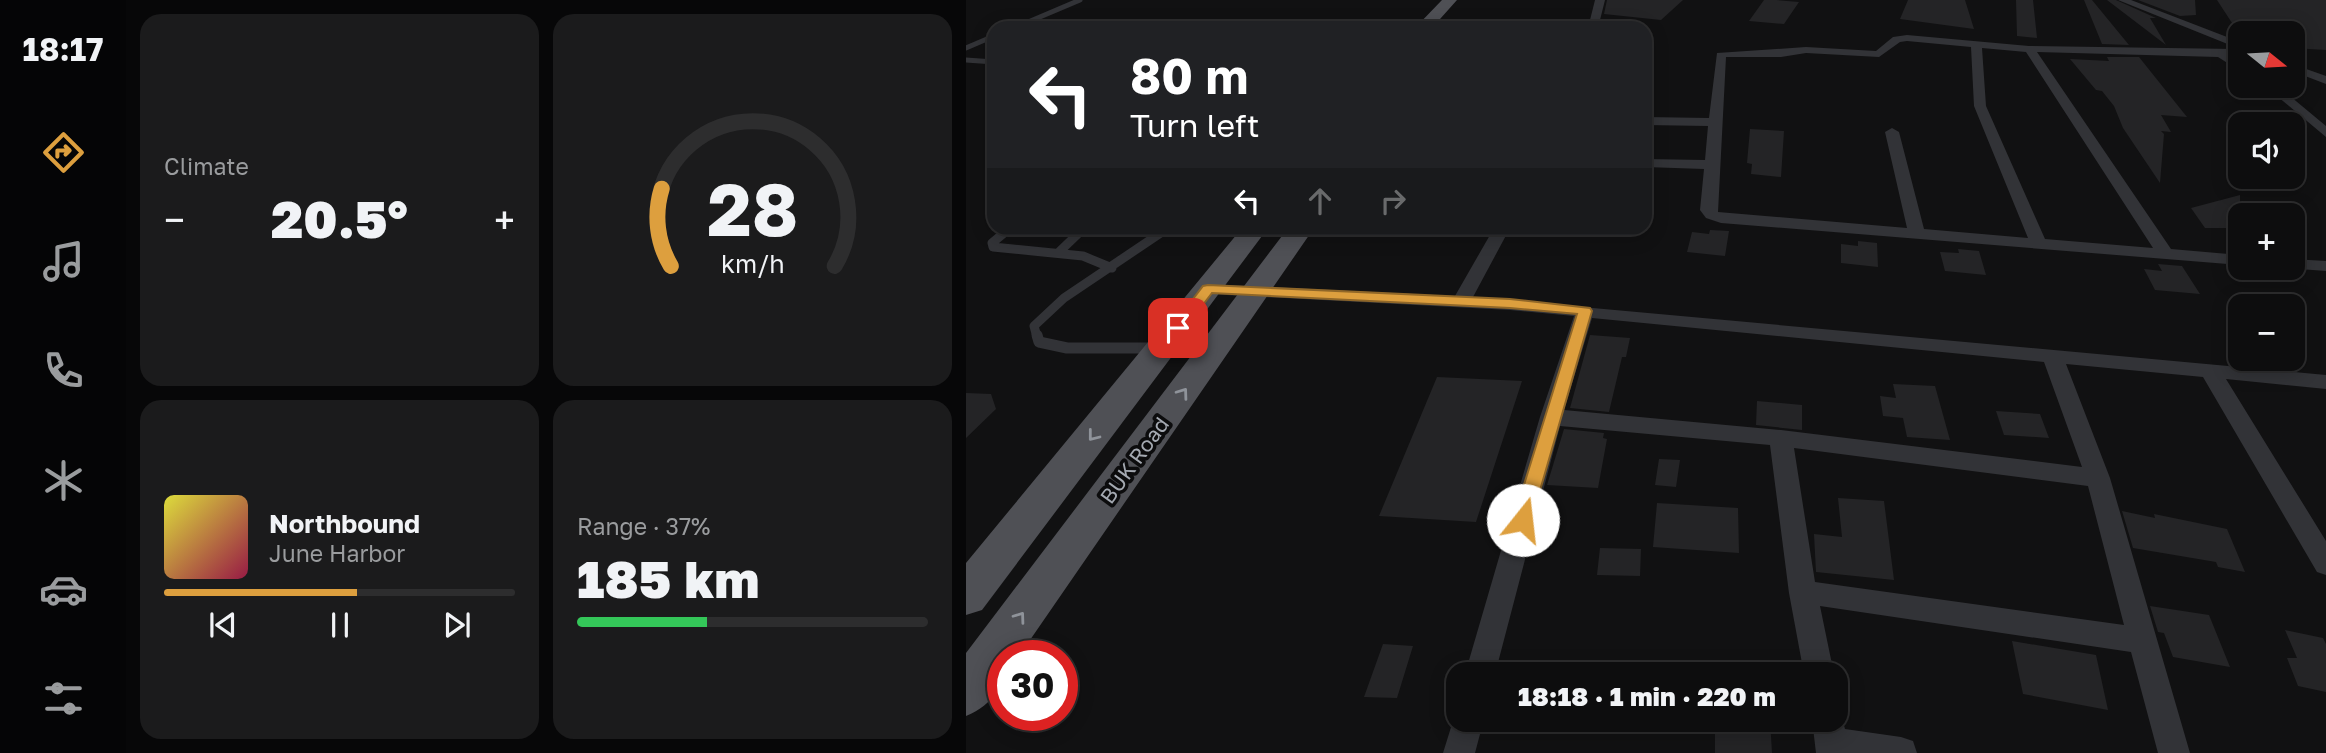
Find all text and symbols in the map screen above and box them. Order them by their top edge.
north arrow [2228,21,2305,98]
map controls [2228,21,2305,371]
text: 18:17 [22,30,104,68]
text: 80 m [1130,46,1248,105]
icon: left [1015,49,1106,140]
text: Turn left [1130,106,1259,144]
button: sound [2228,112,2305,189]
icon: directions [39,128,88,177]
text: Climate [164,152,249,180]
text: 28 [707,165,798,252]
icon: left [1228,182,1266,220]
icon: ahead [1301,182,1339,220]
icon: right [1374,182,1412,220]
text: 20.5° [271,187,408,249]
text: − [164,197,185,242]
text: + [494,197,515,242]
button: + [2228,203,2305,280]
icon: music [39,237,88,286]
text: km/h [721,248,784,279]
button: − [2228,294,2305,371]
pin [1148,298,1208,358]
icon: arrive [1159,309,1197,347]
icon: phone [39,346,88,395]
one-way arrow [1175,388,1187,401]
street label: BUK Road [1094,412,1174,508]
one-way arrow [1088,428,1101,440]
icon: climate [39,456,88,505]
position arrow [1486,483,1560,557]
text: Northbound [269,508,420,539]
text: Range · 37% [577,512,710,540]
text: June Harbor [269,539,405,567]
text: 185 km [577,547,760,609]
icon: car [39,565,88,614]
icon: previous [204,606,242,644]
icon: pause [321,606,359,644]
icon: next [438,606,476,644]
one-way arrow [1012,612,1025,625]
speed limit sign: 30 [987,640,1078,731]
icon: filters [39,674,88,723]
text: 18:18 · 1 min · 220 m [1518,681,1776,712]

